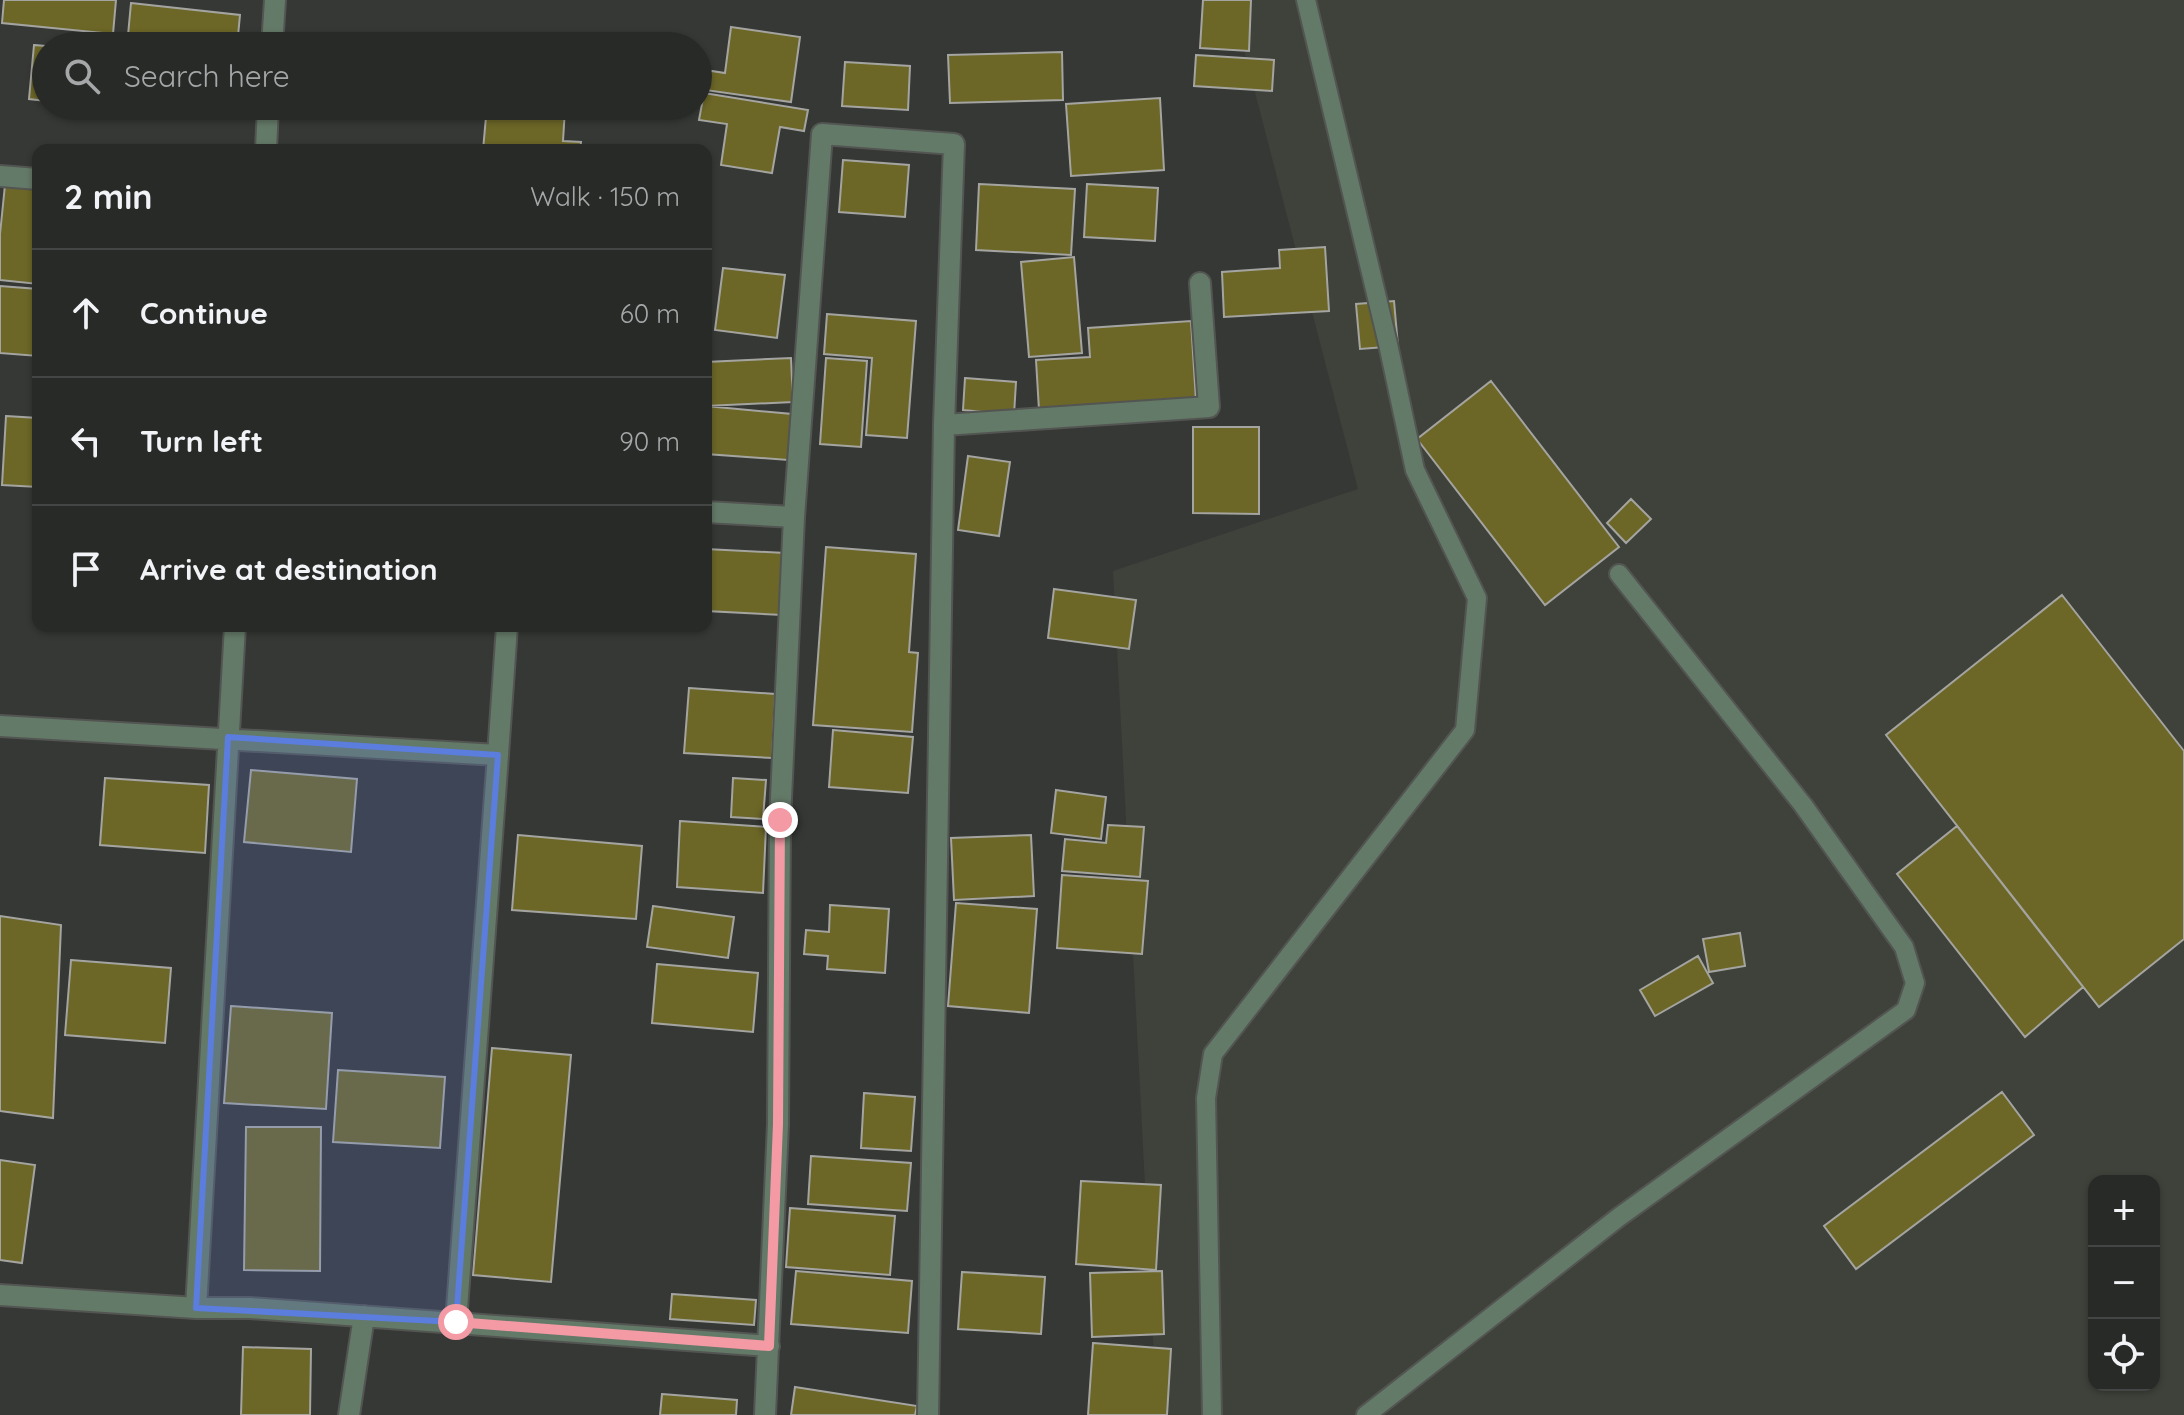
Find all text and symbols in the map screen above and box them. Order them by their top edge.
search box [32,32,712,120]
icon: search [60,54,104,98]
text: Search here [124,57,290,95]
text: 2 min [64,175,153,218]
text: Walk · 150 m [530,180,680,213]
icon: ahead [64,291,108,335]
text: Continue [140,294,268,332]
text: 60 m [620,297,680,330]
icon: left [64,419,108,463]
text: Turn left [140,422,263,460]
text: 90 m [619,425,680,458]
icon: arrive [64,547,108,591]
text: Arrive at destination [140,550,438,588]
route end [762,802,798,838]
map controls [2088,1175,2160,1391]
button: + [2088,1175,2160,1247]
button: − [2088,1247,2160,1319]
route start [438,1304,474,1340]
button: locate [2088,1319,2160,1391]

